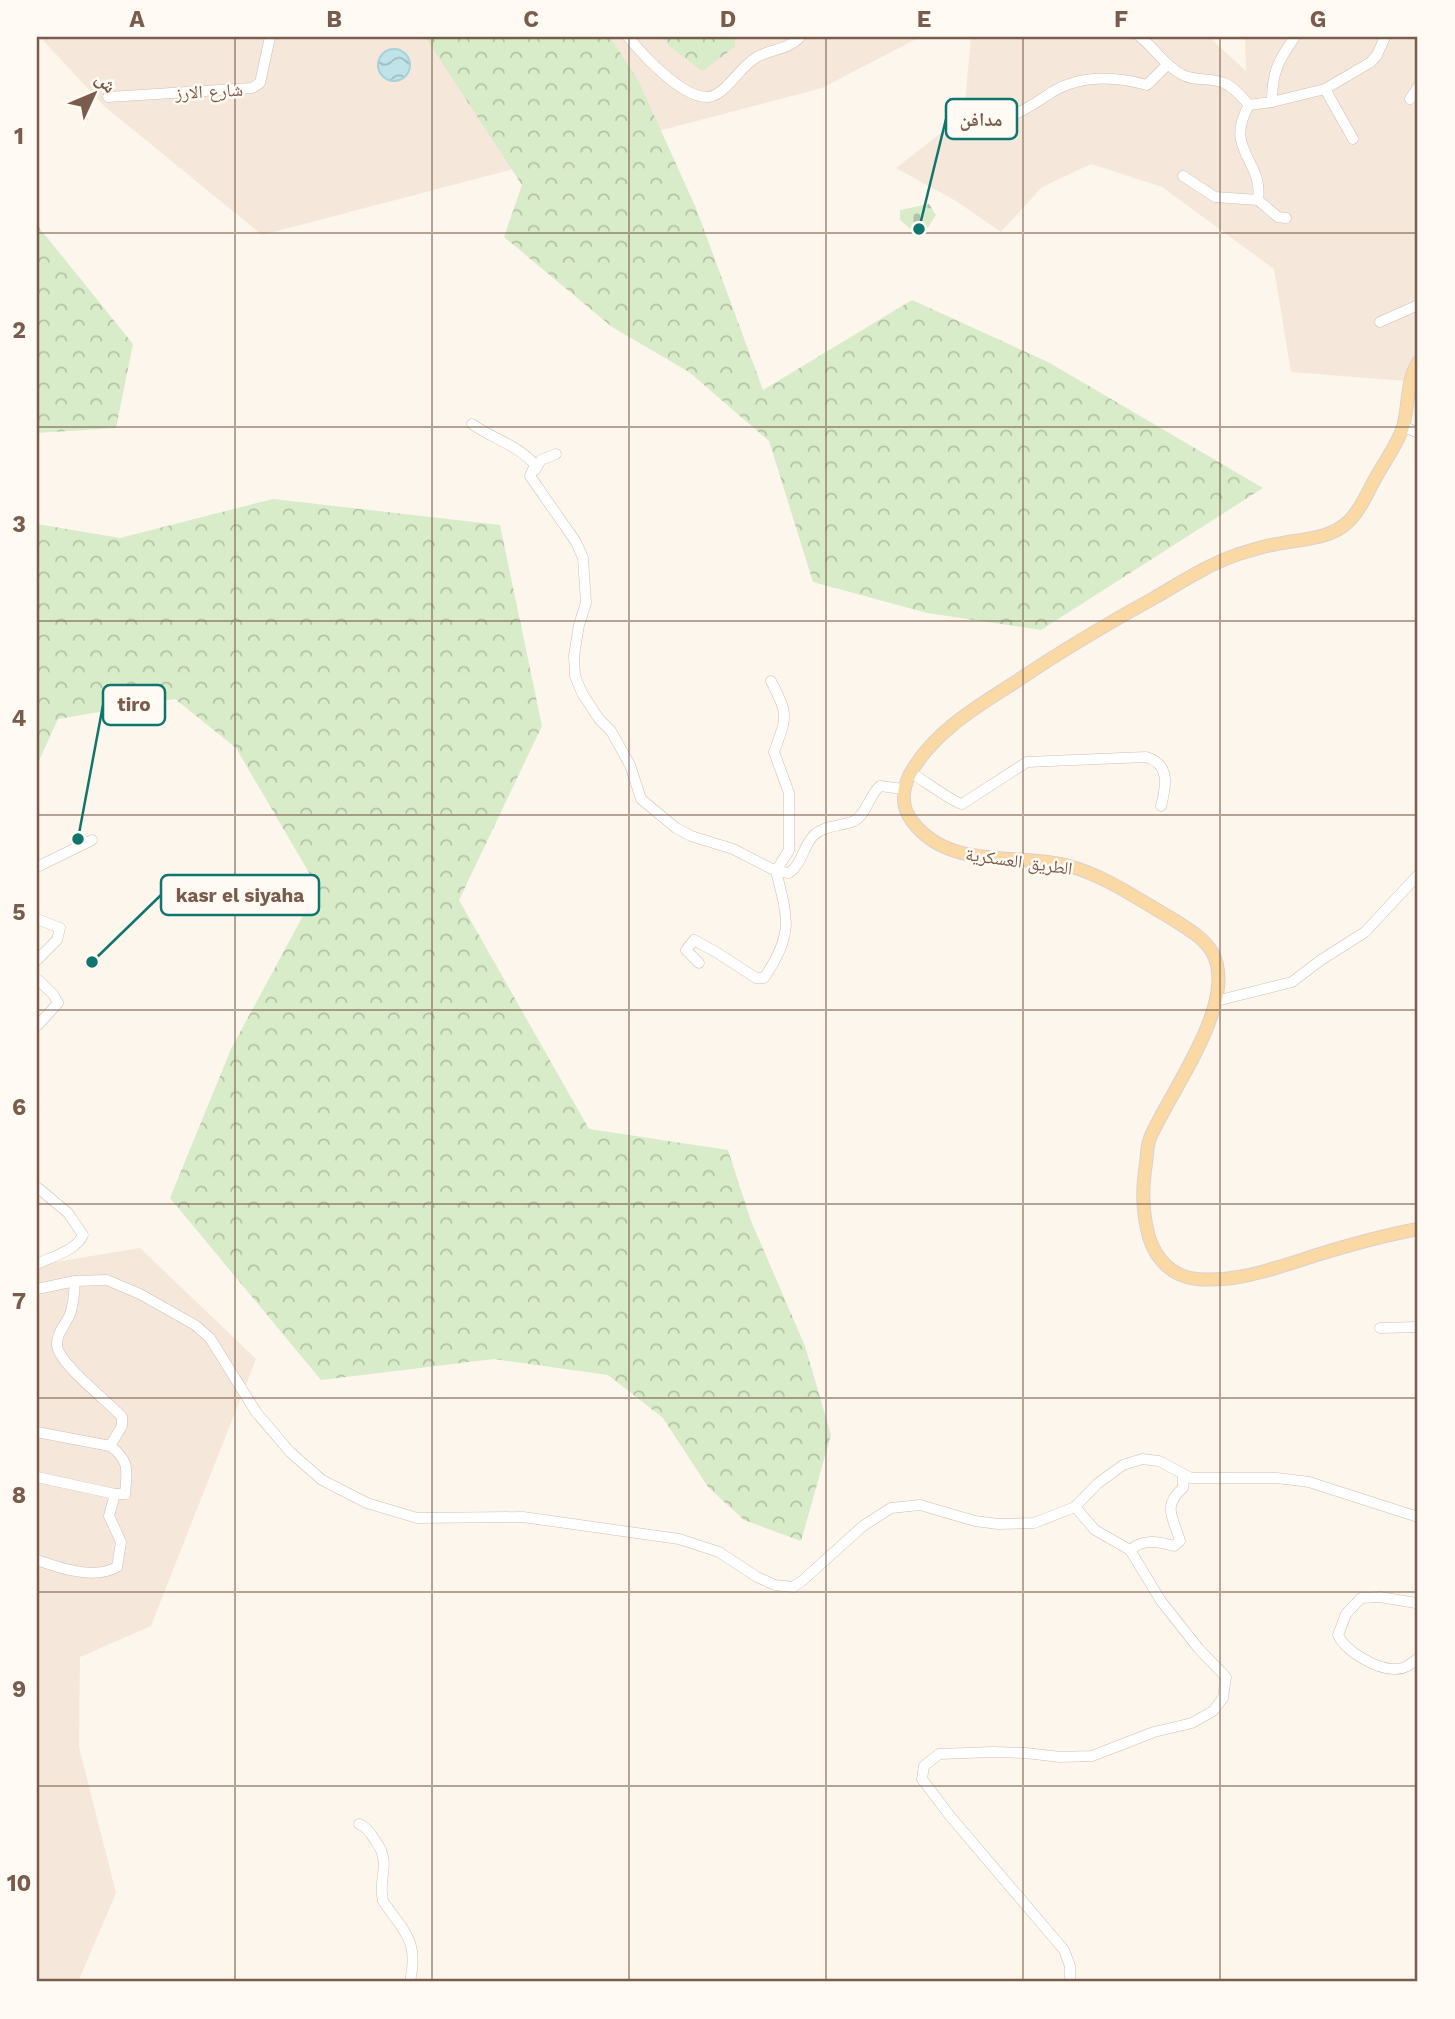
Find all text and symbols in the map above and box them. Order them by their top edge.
text: A [129,6,145,33]
text: B [326,6,342,33]
text: C [523,6,539,33]
text: D [720,6,736,33]
text: E [917,6,931,33]
text: F [1114,6,1128,33]
text: G [1310,6,1326,33]
north arrow [60,60,130,130]
text: ش [91,67,121,98]
street label: شارع الارز [174,79,243,104]
callout: مدافن [946,99,1017,139]
text: مدافن [959,108,1003,131]
text: 1 [14,123,24,150]
text: 2 [12,317,26,344]
text: 3 [12,511,26,538]
callout: tiro [103,685,165,725]
text: tiro [117,693,151,716]
text: 4 [12,705,27,732]
street label: الطريق العسكرية [964,843,1074,880]
callout: kasr el siyaha [161,875,319,915]
text: kasr el siyaha [176,884,304,907]
text: 5 [12,899,26,926]
text: 6 [12,1094,26,1121]
text: 7 [12,1288,26,1315]
text: 8 [12,1482,26,1509]
text: 9 [12,1676,26,1703]
text: 10 [7,1870,31,1897]

